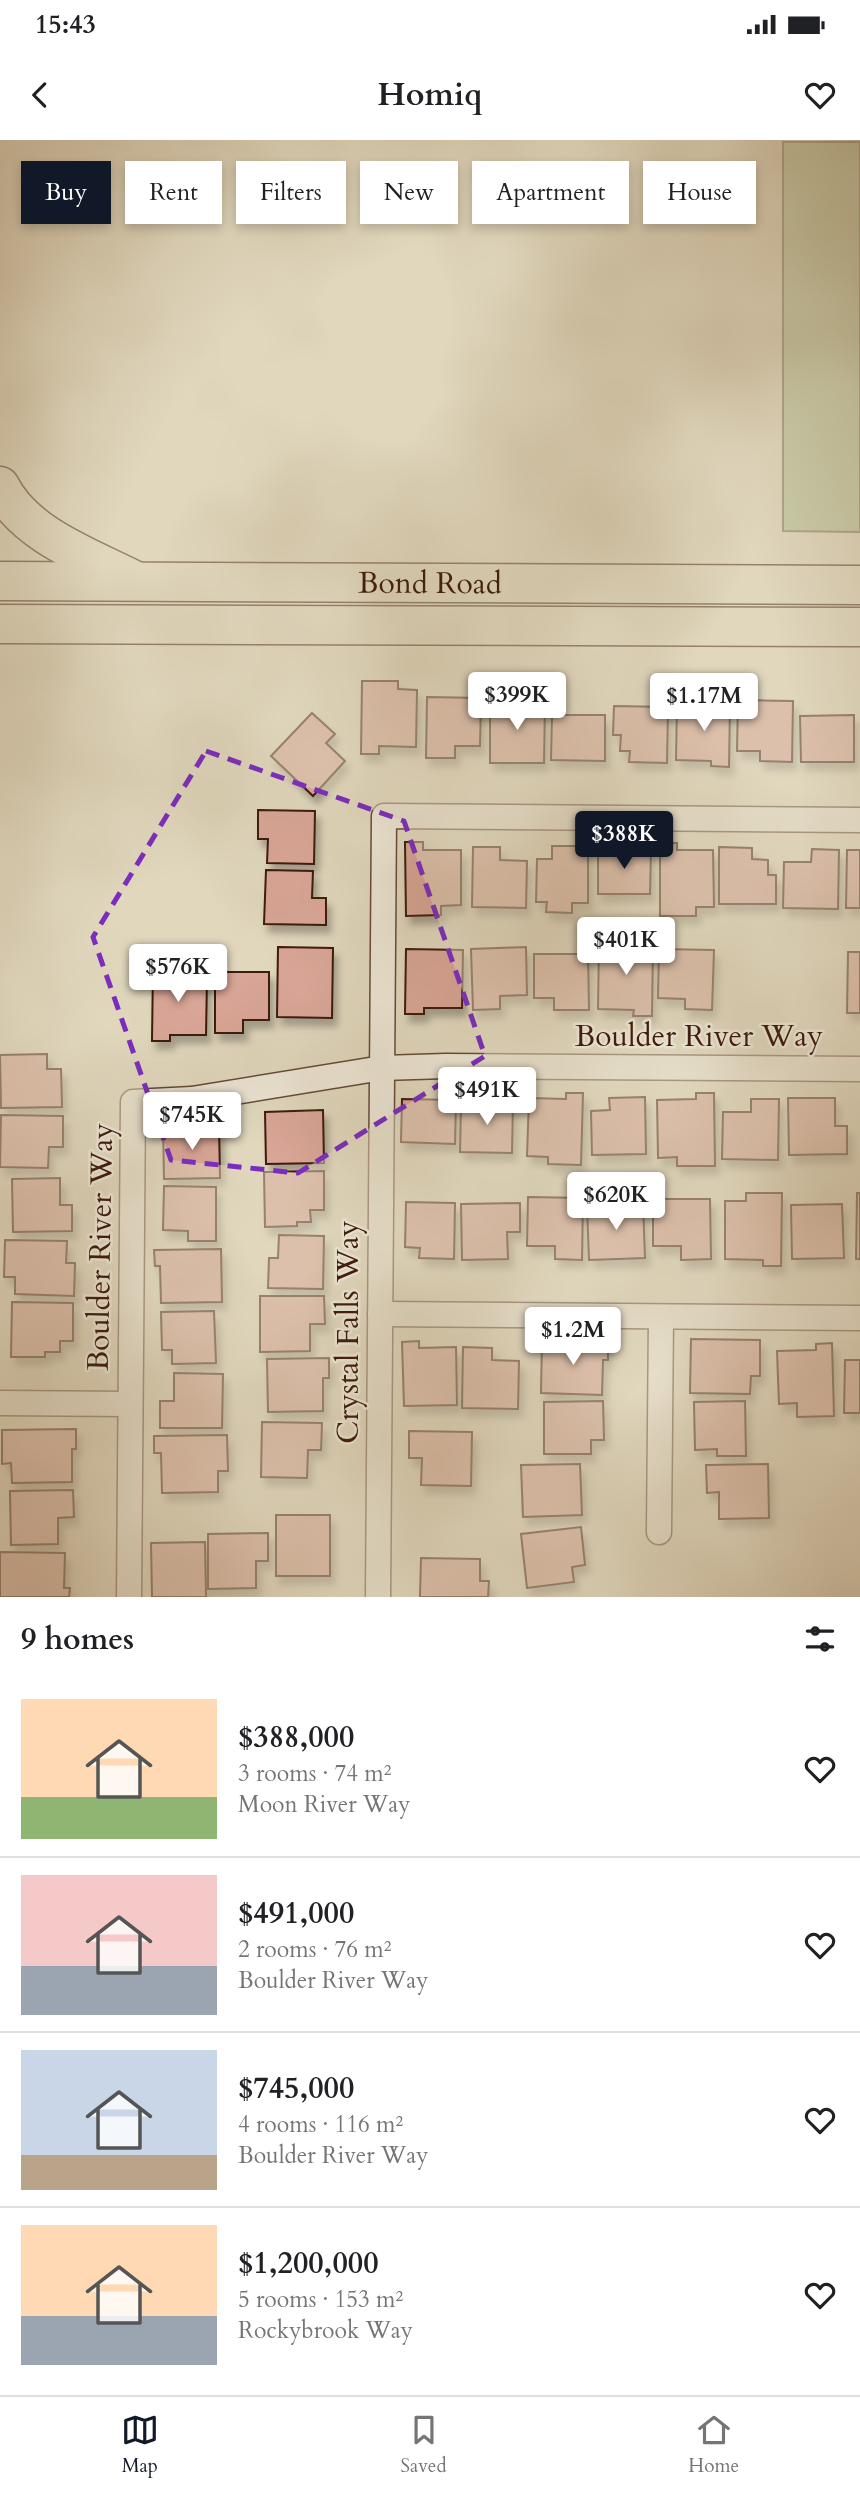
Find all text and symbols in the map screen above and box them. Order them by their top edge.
text: 15:43 [35,7,96,42]
text: Homiq [378,73,482,117]
icon: back [21,76,59,114]
icon: heart [801,76,839,114]
chip: Buy [21,161,111,224]
chip: Rent [125,161,222,224]
chip: Filters [236,161,346,224]
chip: New [360,161,458,224]
chip: Apartment [472,161,629,224]
chip: House [643,161,756,224]
street label: Bond Road [358,563,502,604]
pin: $399K [468,672,566,732]
pin: $1.17M [647,674,761,733]
text: $399K [484,679,550,710]
text: $1.17M [666,680,742,711]
pin: $388K [575,812,673,871]
text: $388K [591,818,657,849]
pin: $401K [577,918,675,977]
text: $401K [593,924,659,955]
pin: $576K [129,944,227,1004]
text: $576K [145,951,211,982]
street label: Boulder River Way [575,1016,823,1057]
pin: $491K [438,1068,536,1127]
text: $491K [454,1074,520,1105]
pin: $745K [143,1093,241,1152]
text: $745K [159,1099,225,1130]
street label: Boulder River Way [78,1122,123,1371]
pin: $620K [567,1172,665,1232]
text: $620K [583,1179,649,1210]
street label: Crystal Falls Way [328,1220,369,1444]
pin: $1.2M [524,1308,622,1367]
text: $1.2M [541,1314,605,1345]
text: 9 homes [21,1619,134,1660]
icon: filters [801,1620,839,1658]
text: $388,000 [238,1717,354,1758]
icon: home [77,1727,161,1811]
icon: heart [801,1750,839,1788]
text: 3 rooms · 74 m² [238,1758,391,1789]
text: Moon River Way [238,1789,410,1820]
text: $491,000 [238,1893,354,1934]
icon: home [77,1903,161,1987]
icon: heart [801,1926,839,1964]
text: 2 rooms · 76 m² [238,1934,391,1965]
text: Boulder River Way [238,1965,428,1996]
text: $745,000 [238,2068,354,2109]
icon: home [77,2078,161,2162]
icon: heart [801,2101,839,2139]
text: 4 rooms · 116 m² [238,2109,403,2140]
text: Boulder River Way [238,2140,428,2171]
text: $1,200,000 [238,2243,379,2284]
icon: home [77,2253,161,2337]
icon: heart [801,2276,839,2314]
text: 5 rooms · 153 m² [238,2284,403,2315]
text: Rockybrook Way [238,2315,413,2346]
tab: Map [121,2411,159,2479]
tab: Saved [401,2411,447,2479]
tab: Home [688,2411,739,2479]

